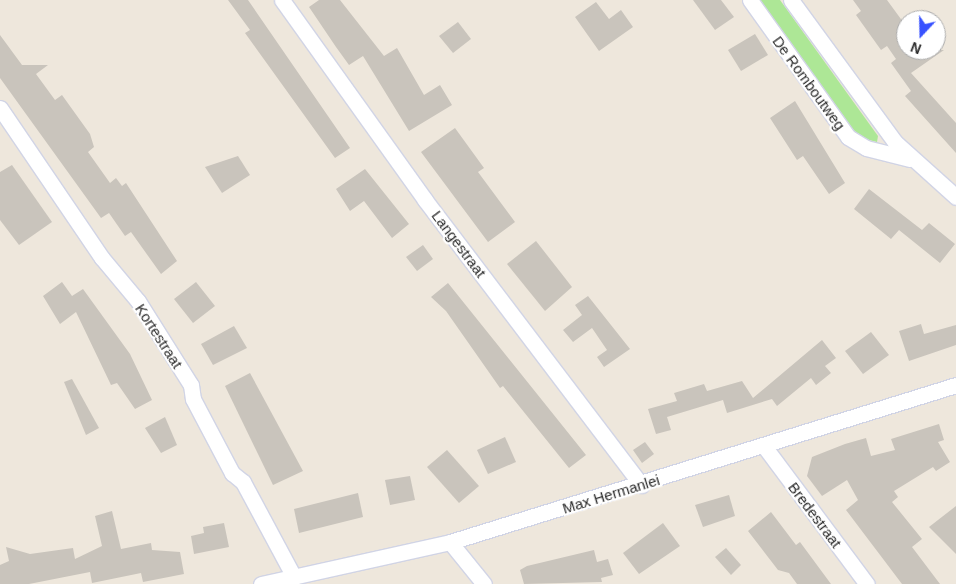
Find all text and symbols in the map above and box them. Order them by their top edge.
north arrow [896,10,946,60]
street label: De Romboutweg [769,33,849,133]
text: N [908,39,924,57]
street label: Langestraat [428,207,490,281]
street label: Kortestraat [131,300,187,372]
street label: Max Hermanlei [560,471,662,517]
street label: Bredestraat [784,479,846,551]

